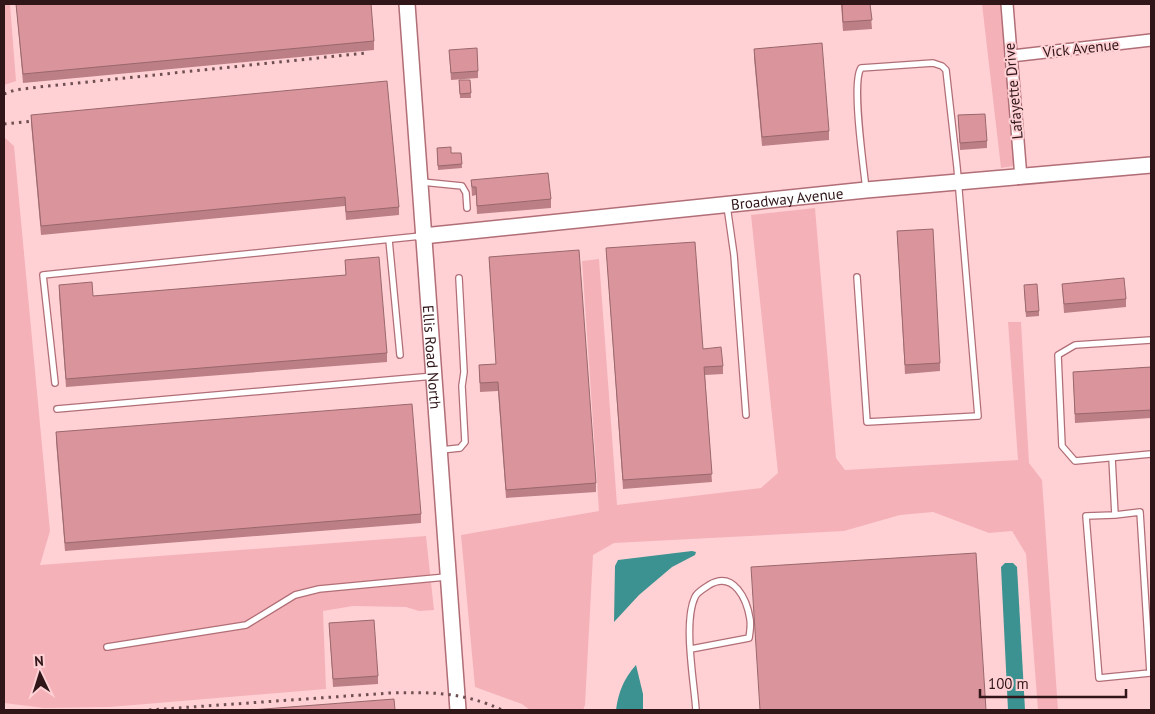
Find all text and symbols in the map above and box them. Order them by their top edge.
street label: Vick Avenue [1041,35,1120,62]
street label: Lafayette Drive [999,42,1027,140]
street label: Broadway Avenue [730,183,844,213]
street label: Ellis Road North [419,305,446,410]
north arrow [15,649,65,699]
text: N [34,652,44,670]
scale bar [980,666,1126,698]
text: 100 m [988,674,1029,693]

